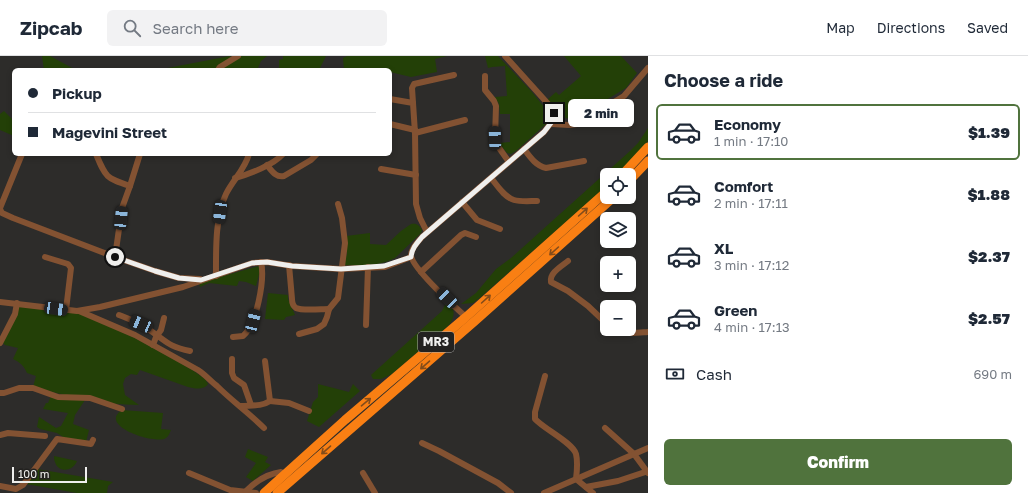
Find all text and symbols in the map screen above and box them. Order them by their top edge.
search box [107,10,387,46]
text: Zipcab [20,16,83,39]
icon: search [121,17,143,39]
text: Search here [153,19,238,37]
text: Map [826,19,855,36]
text: Directions [877,19,945,36]
text: Saved [967,19,1008,36]
text: Choose a ride [664,69,783,91]
text: Pickup [52,84,102,102]
callout: 2 min [568,99,634,127]
route end [545,104,563,122]
text: 2 min [584,105,618,121]
icon: car [666,114,702,150]
text: Economy [714,115,781,133]
text: Magevini Street [52,123,167,141]
text: $1.39 [968,123,1010,141]
car [489,126,501,150]
text: 1 min · 17:10 [714,133,788,149]
map controls [600,168,636,336]
button: locate [600,168,636,204]
icon: car [666,176,702,212]
text: Comfort [714,177,773,195]
text: $1.88 [967,185,1010,203]
text: 2 min · 17:11 [714,195,788,211]
car [212,199,228,225]
car [114,205,128,231]
one-way arrow [578,208,588,217]
button: layers [600,212,636,248]
icon: car [666,238,702,274]
text: XL [714,239,733,257]
one-way arrow [549,247,559,256]
text: $2.37 [968,247,1010,265]
route start [106,248,124,266]
button: + [600,256,636,292]
text: 3 min · 17:12 [714,257,789,273]
car [434,285,460,311]
one-way arrow [481,294,491,304]
button: − [600,300,636,336]
icon: car [666,300,702,336]
car [43,301,69,317]
text: Green [714,301,757,319]
car [244,308,262,334]
text: $2.57 [968,309,1010,327]
car [128,314,154,334]
text: 4 min · 17:13 [714,319,790,335]
road number: MR3 [418,332,454,352]
one-way arrow [419,360,430,369]
icon: cash [664,363,686,385]
text: Cash [696,365,732,383]
text: 690 m [973,366,1012,382]
one-way arrow [361,397,371,406]
button: Confirm [664,439,1012,485]
one-way arrow [322,445,332,454]
scale bar [12,465,87,484]
text: 100 m [18,467,49,480]

